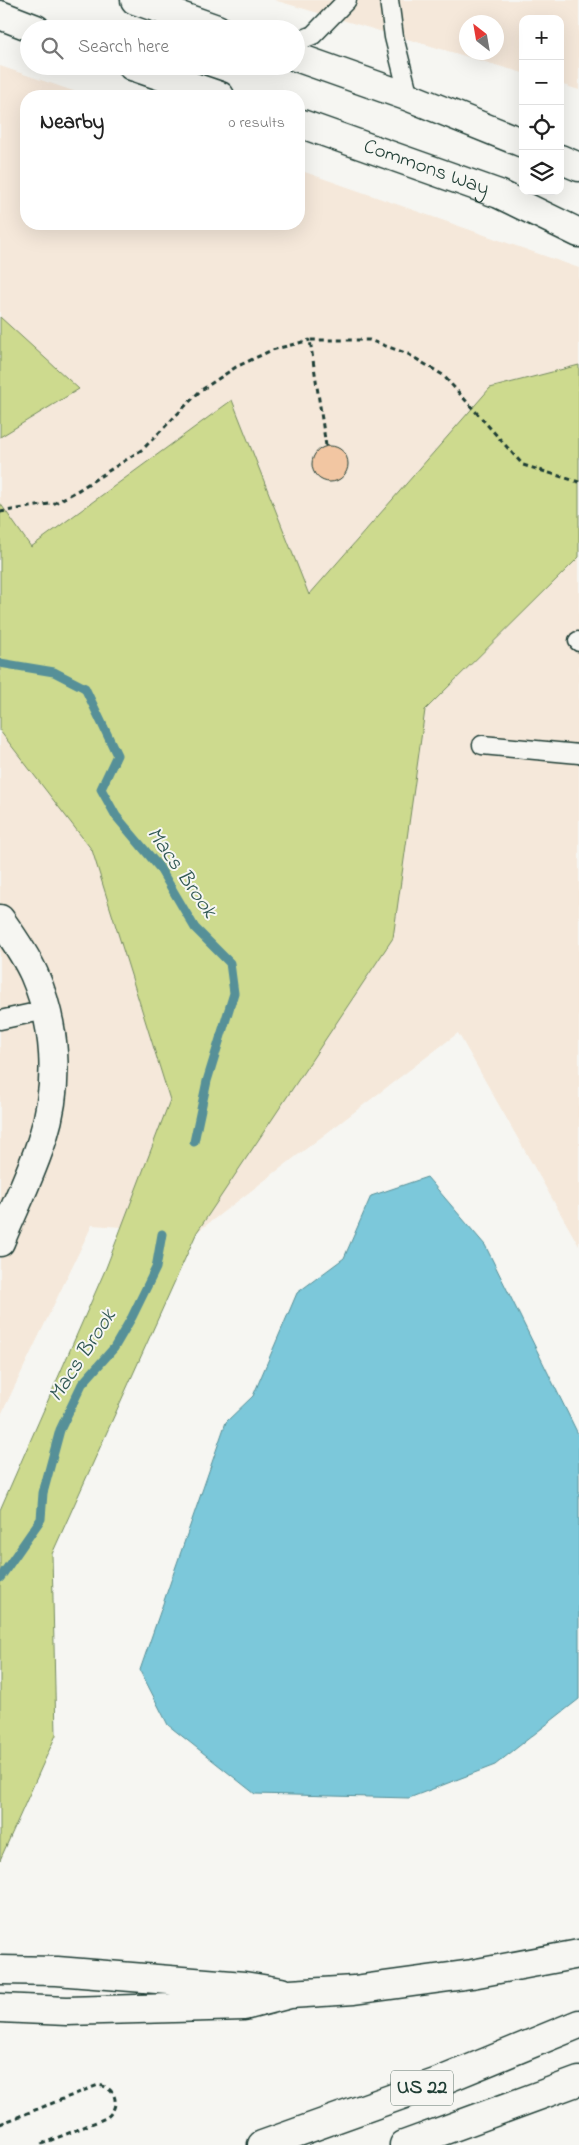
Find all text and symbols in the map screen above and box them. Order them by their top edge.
north arrow [459,15,504,60]
map controls [519,15,564,195]
button: + [519,15,564,60]
search box [20,20,305,75]
icon: search [38,34,66,62]
text: Search here [78,34,169,61]
button: − [519,60,564,105]
button: locate [519,105,564,150]
text: Nearby [40,108,104,138]
text: 0 results [229,111,285,135]
street label: Commons Way [359,132,493,206]
button: layers [519,150,564,195]
water label: Macs Brook [138,821,225,926]
water label: Macs Brook [41,1302,126,1409]
road number: US 22 [391,2070,453,2106]

